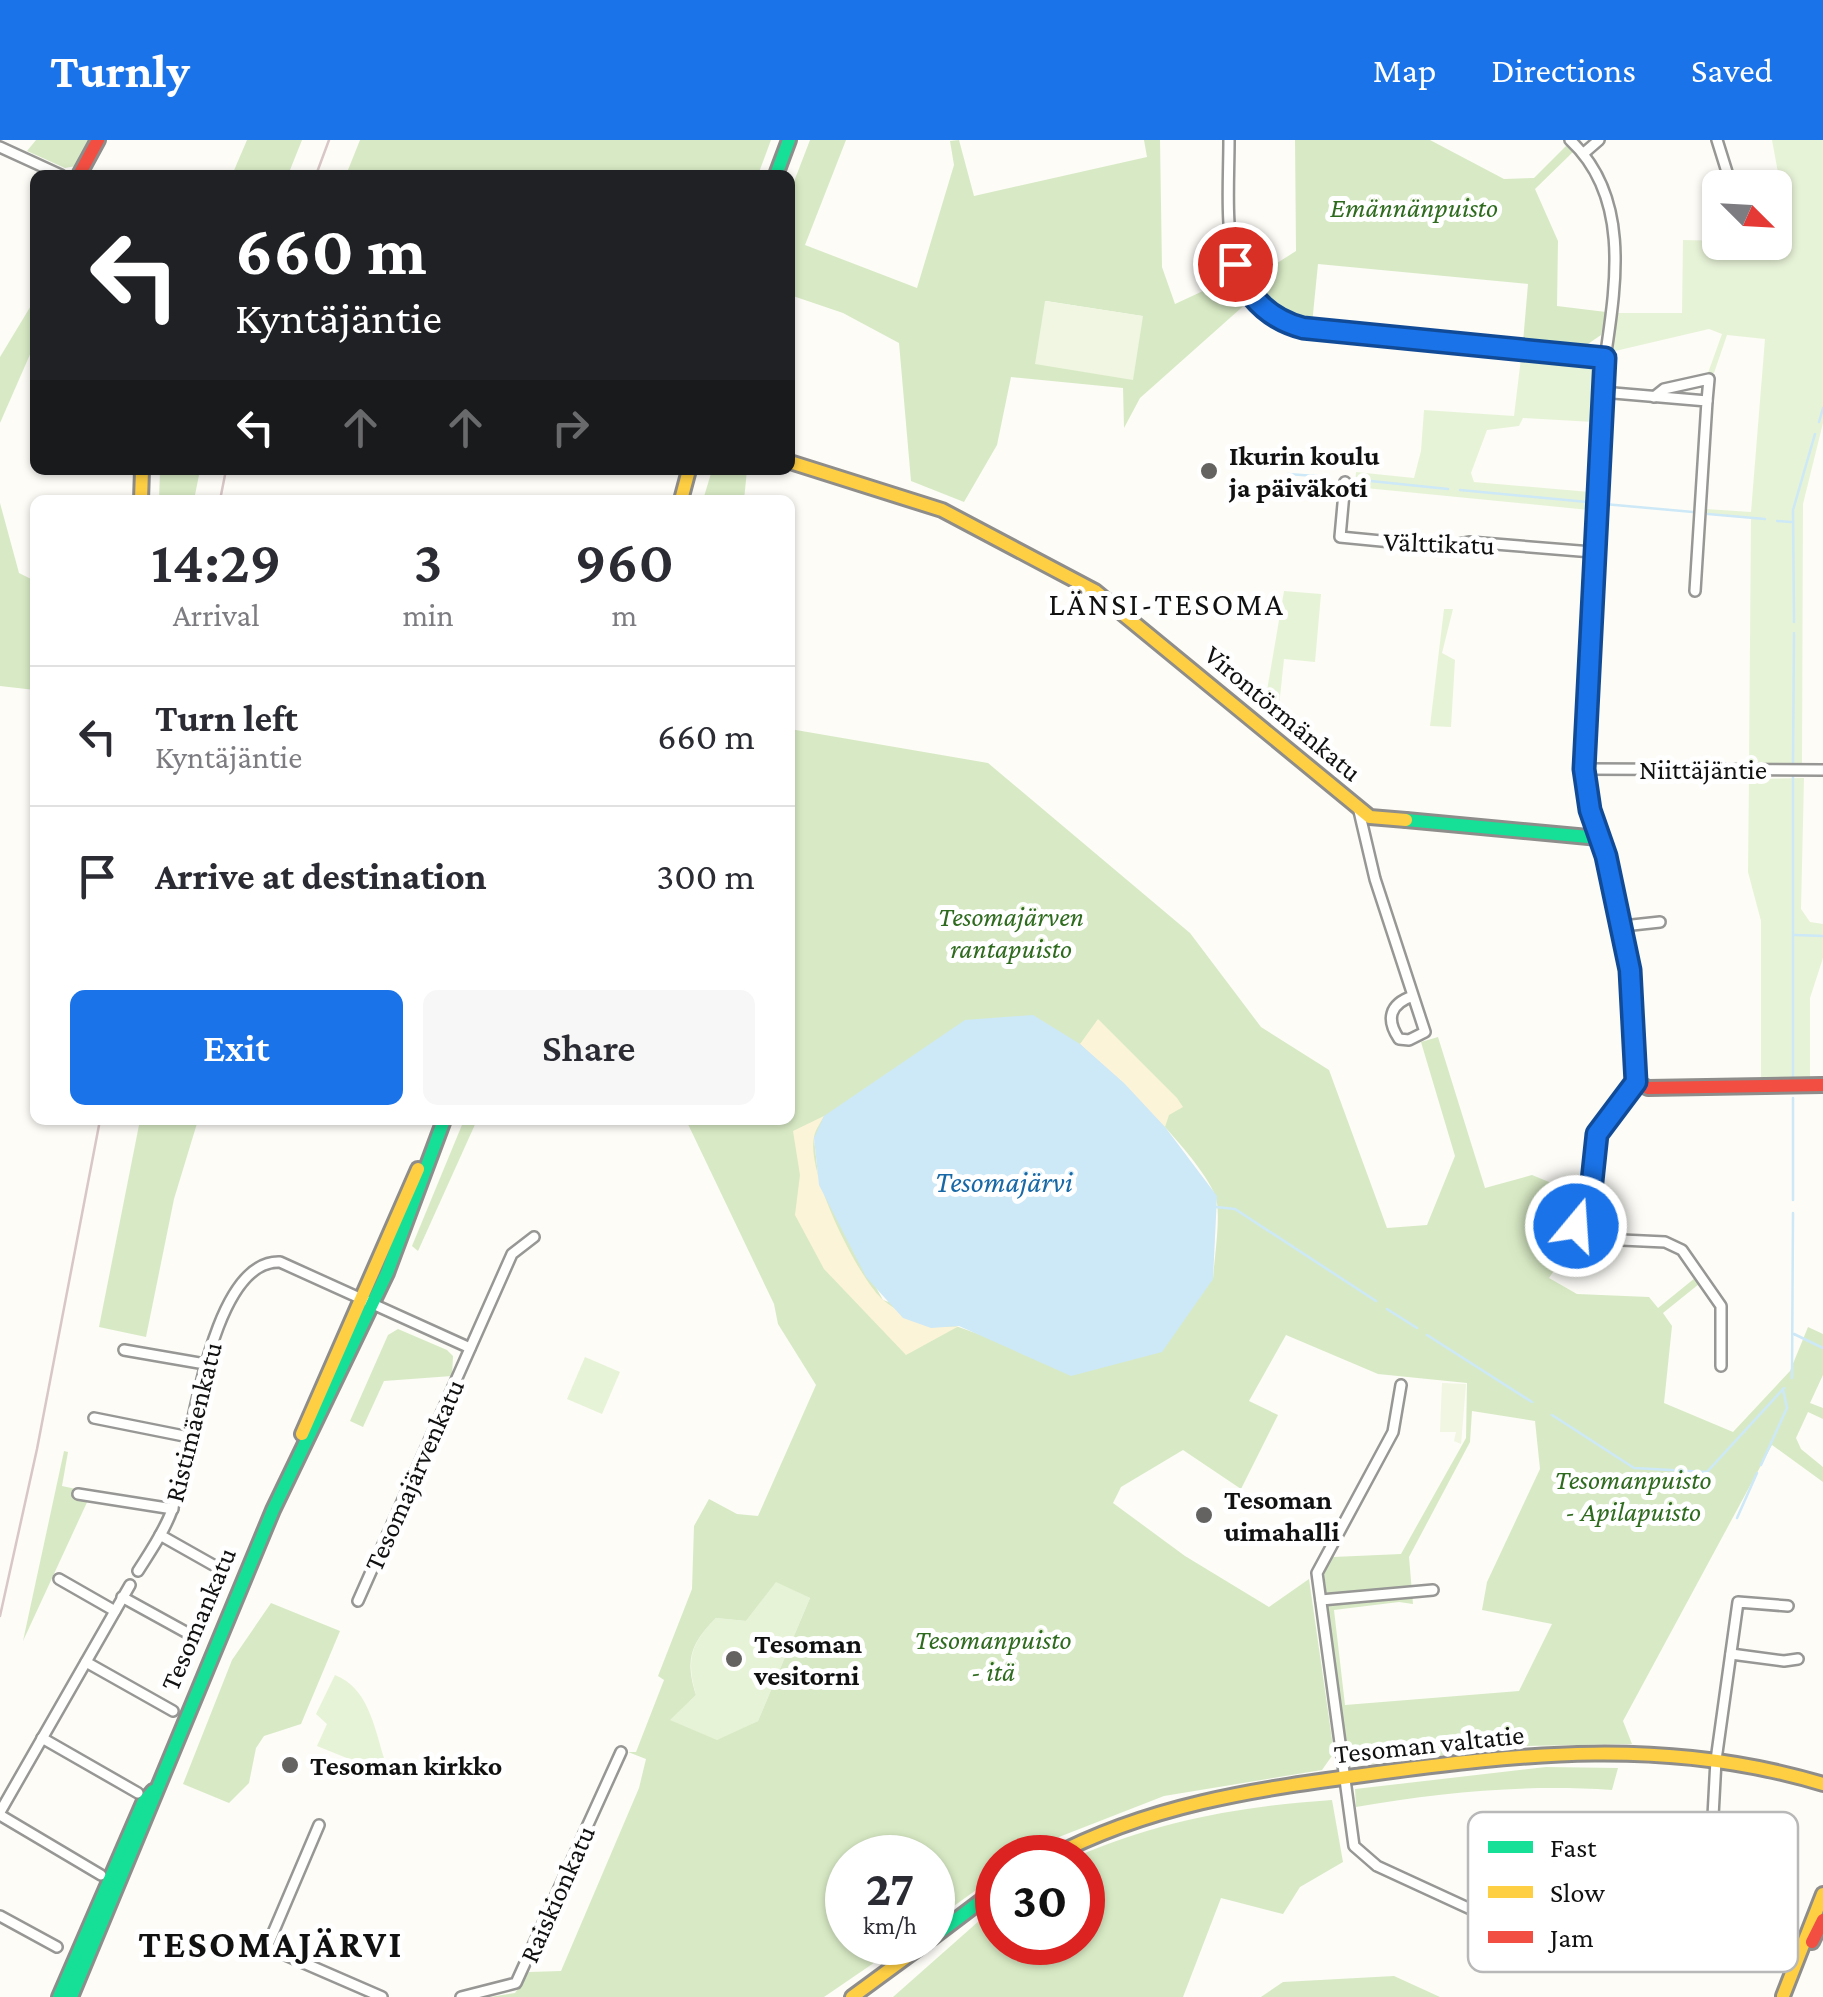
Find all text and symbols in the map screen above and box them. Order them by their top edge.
text: Turnly [50,44,190,97]
text: Map [1373,51,1436,90]
text: Directions [1491,51,1636,90]
text: Saved [1691,51,1773,90]
north arrow [1702,170,1792,260]
map controls [1702,170,1792,260]
park label: Emännänpuisto [1330,192,1498,223]
icon: left [70,210,200,340]
text: 660 m [235,211,427,289]
pin [1193,222,1278,307]
icon: arrive [1208,237,1263,292]
text: Kyntäjäntie [235,293,442,343]
icon: left [228,400,283,455]
icon: ahead [333,400,388,455]
icon: ahead [438,400,493,455]
icon: right [543,400,598,455]
place label: Ikurin koulu ja päiväkoti [1228,440,1380,503]
marker: Ikurin koulu ja päiväkoti [1198,460,1220,482]
street label: Välttikatu [1383,526,1495,560]
text: 14:29 [151,528,281,595]
text: 3 [414,528,442,595]
text: 960 [575,528,674,595]
district label: LÄNSI-TESOMA [1049,586,1285,622]
text: Arrival [173,597,260,633]
text: min [402,597,454,633]
text: m [611,597,637,633]
street label: Virontörmänkatu [1198,638,1368,788]
text: Turn left [155,697,298,739]
icon: left [70,709,125,764]
text: 660 m [657,715,755,757]
text: Kyntäjäntie [155,739,302,775]
street label: Niittäjäntie [1639,754,1767,785]
icon: arrive [70,849,125,904]
text: Arrive at destination [155,855,487,897]
text: 300 m [656,855,755,897]
park label: Tesomajärven rantapuisto [938,901,1084,964]
button: Exit [70,990,403,1105]
button: Share [423,990,755,1105]
water label: Tesomajärvi [935,1165,1074,1199]
position arrow [1524,1174,1628,1278]
street label: Ristimäenkatu [158,1339,228,1505]
street label: Tesomajärvenkatu [358,1374,470,1576]
park label: Tesomanpuisto - Apilapuisto [1555,1464,1712,1527]
place label: Tesoman uimahalli [1224,1484,1340,1547]
marker: Tesoman uimahalli [1193,1504,1215,1526]
street label: Tesomankatu [154,1543,242,1695]
park label: Tesomanpuisto - itä [915,1624,1072,1687]
place label: Tesoman vesitorni [753,1628,862,1691]
marker: Tesoman vesitorni [723,1648,745,1670]
street label: Tesoman valtatie [1332,1719,1526,1769]
place label: Tesoman kirkko [310,1750,502,1781]
marker: Tesoman kirkko [279,1754,301,1776]
legend [1468,1812,1798,1972]
street label: Raiskionkatu [513,1821,601,1967]
text: Fast [1550,1832,1597,1863]
speed limit sign: 30 [975,1835,1105,1965]
text: 27 [866,1860,914,1916]
text: Slow [1550,1877,1605,1908]
text: km/h [863,1912,917,1939]
text: Jam [1547,1922,1594,1953]
district label: TESOMAJÄRVI [138,1923,404,1965]

